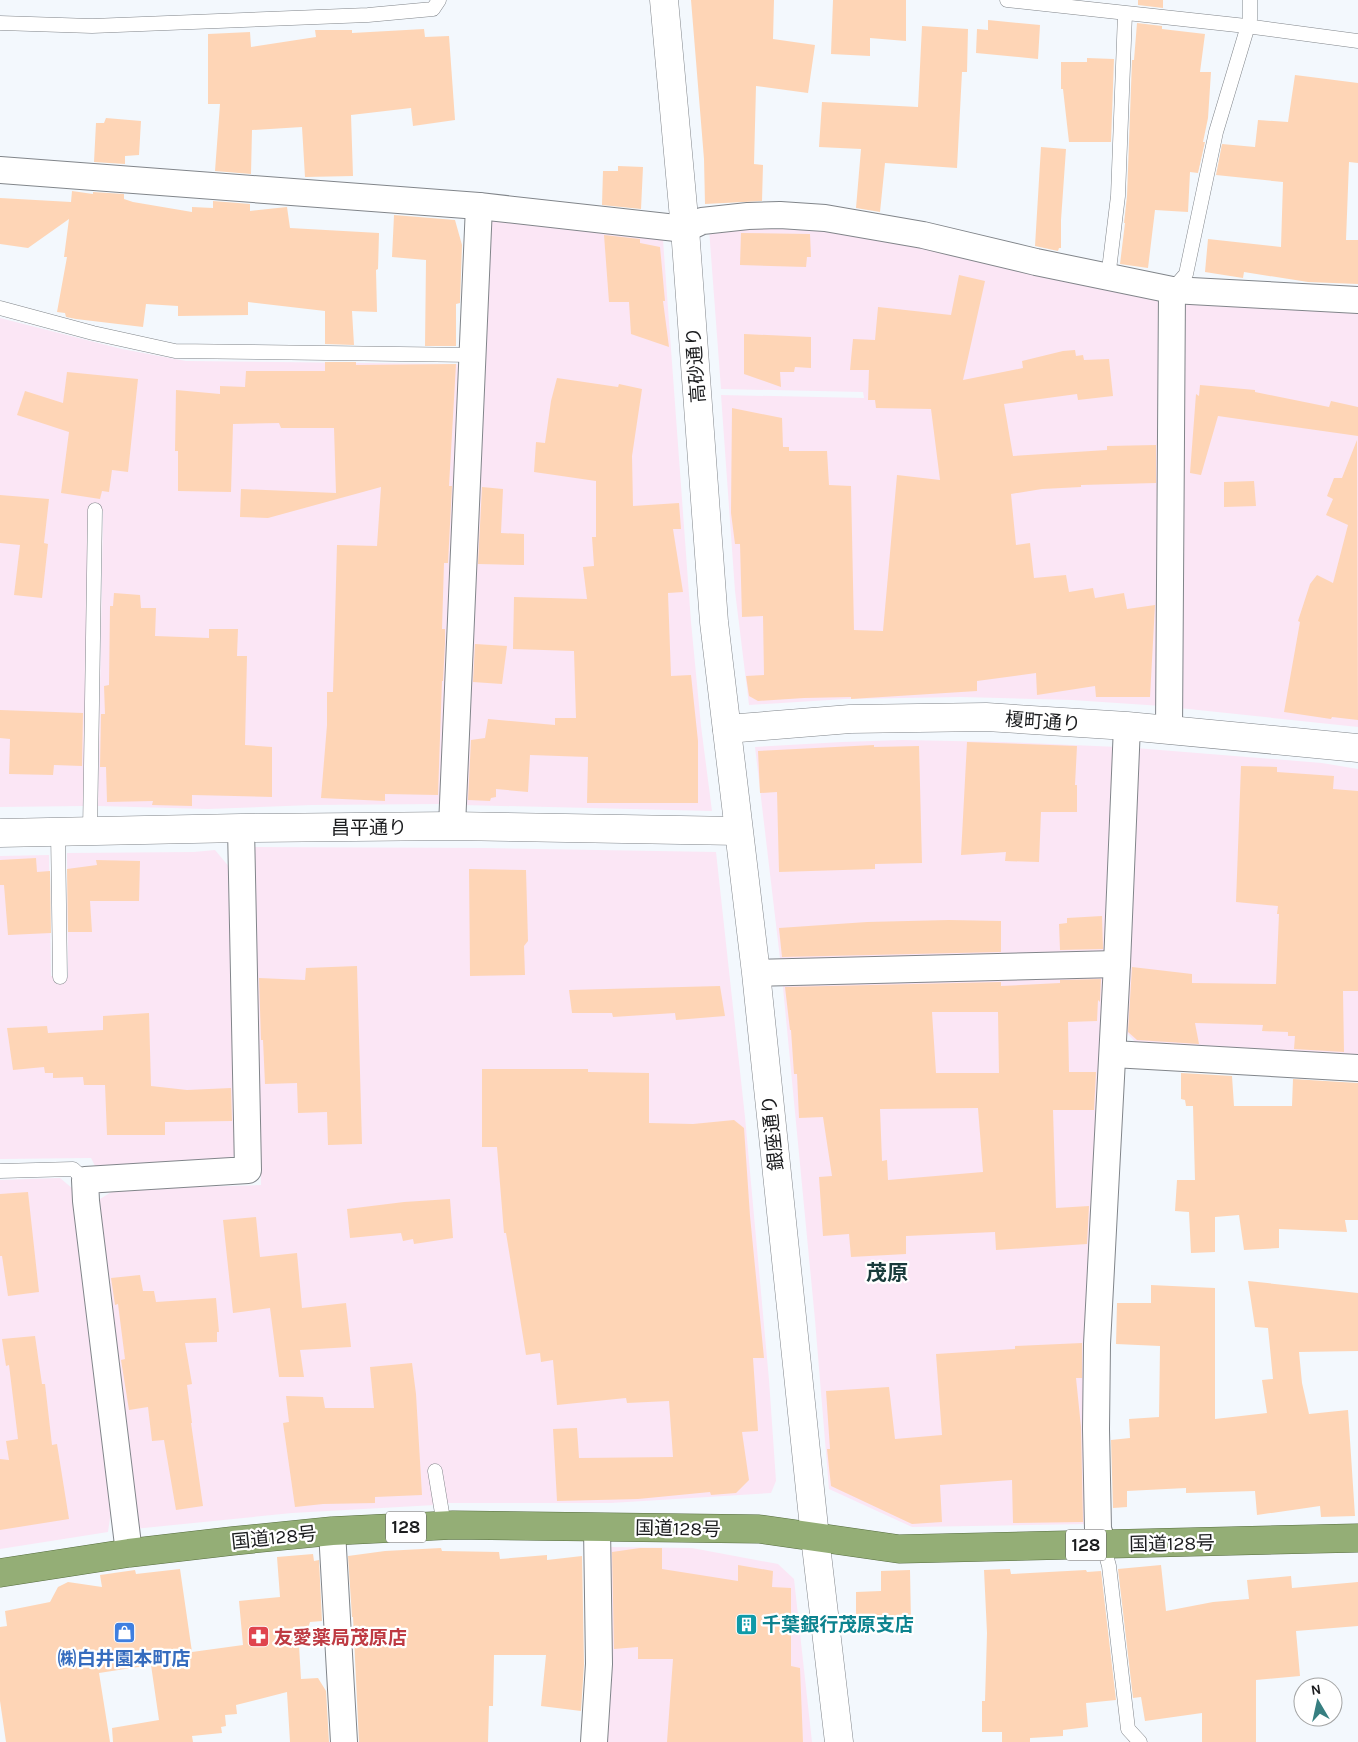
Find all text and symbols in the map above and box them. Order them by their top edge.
street label: 高砂通り [682,326,710,404]
street label: 榎町通り [1004,708,1082,736]
street label: 昌平通り [331,817,407,839]
street label: 銀座通り [758,1094,788,1172]
district label: 茂原 [866,1261,908,1285]
road number: 128 [386,1511,426,1542]
street label: 国道128号 [635,1517,721,1541]
street label: 国道128号 [230,1523,318,1553]
road number: 128 [1066,1530,1106,1560]
street label: 国道128号 [1129,1532,1215,1556]
building icon: 千葉銀行茂原支店 [734,1612,758,1636]
place label: 千葉銀行茂原支店 [762,1614,914,1636]
shop icon: ㈱白井園本町店 [112,1620,136,1644]
pharmacy icon: 友愛薬局茂原店 [246,1625,270,1649]
place label: 友愛薬局茂原店 [274,1627,407,1649]
place label: ㈱白井園本町店 [57,1648,191,1670]
north arrow [1293,1677,1343,1727]
text: N [1310,1680,1322,1699]

